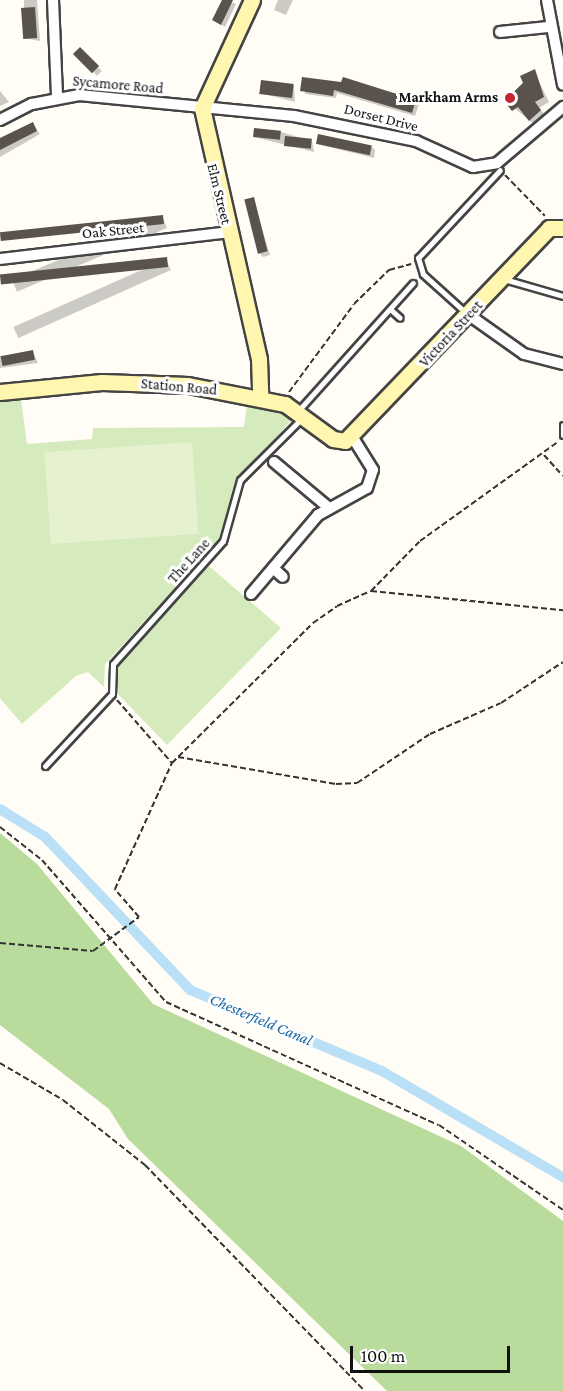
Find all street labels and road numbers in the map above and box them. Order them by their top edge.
street label: Sycamore Road [72,72,164,98]
street label: Dorset Drive [342,100,420,136]
street label: Elm Street [203,162,235,226]
street label: Oak Street [81,219,145,243]
street label: Victoria Street [415,297,487,371]
street label: Station Road [140,375,218,399]
street label: The Lane [164,535,214,587]

